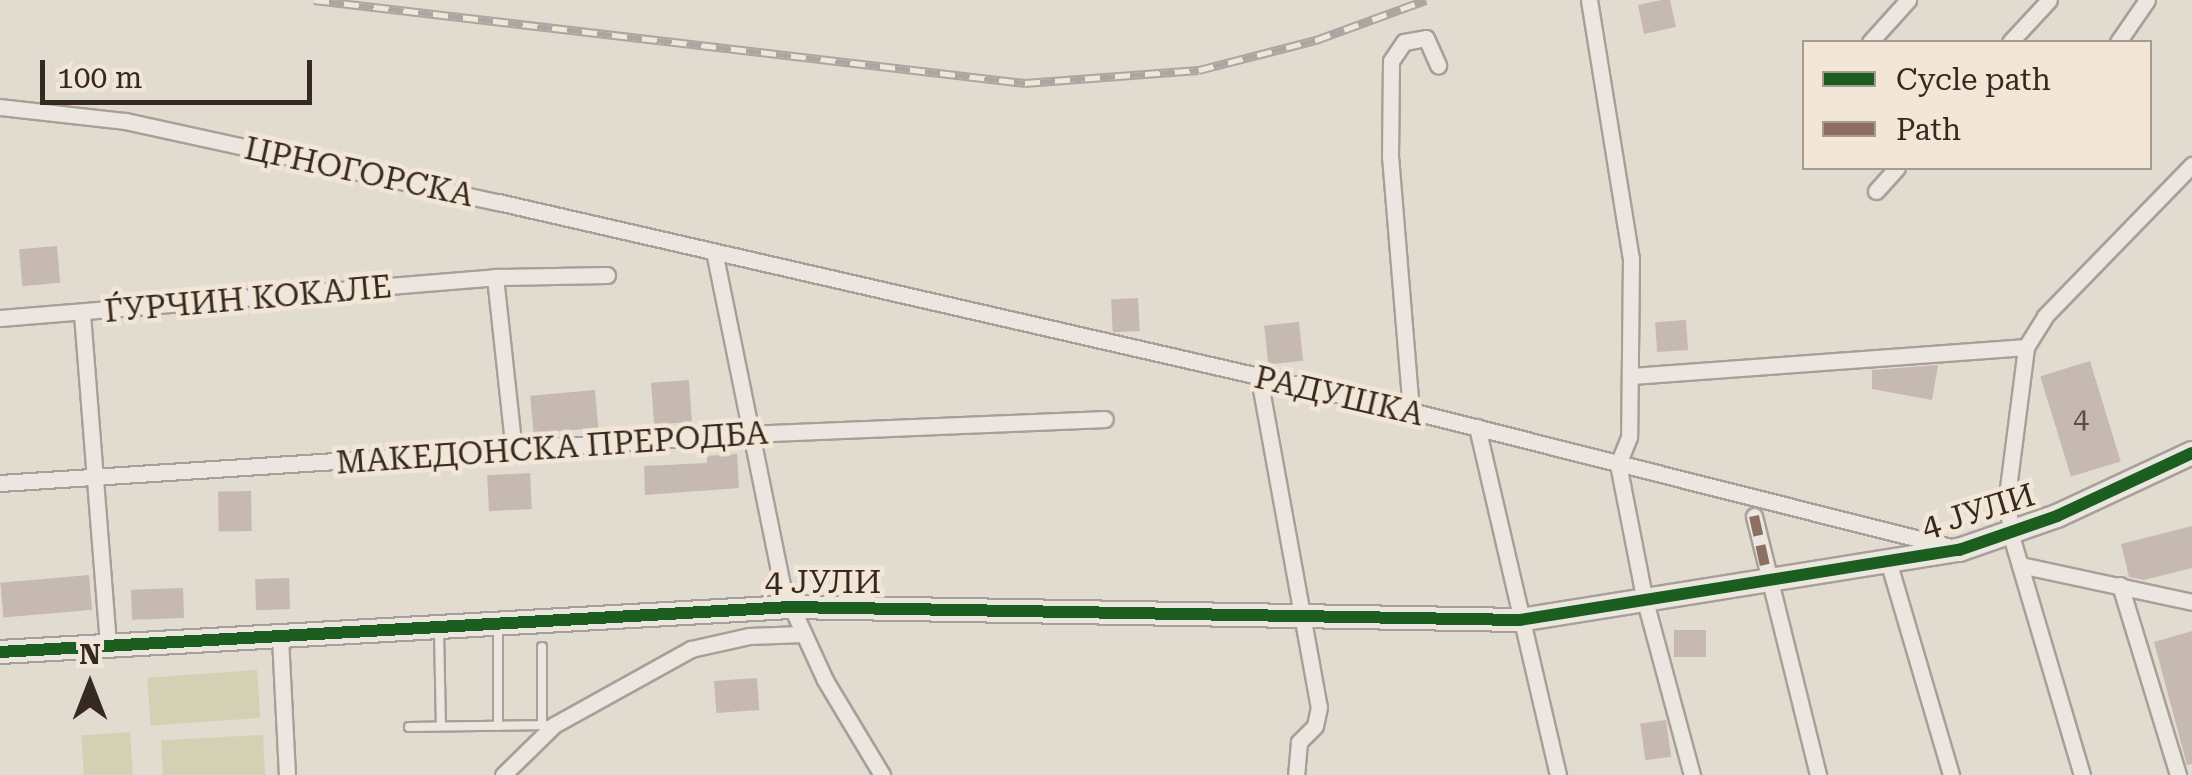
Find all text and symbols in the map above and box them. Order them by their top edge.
scale bar [45,40,318,102]
legend [1802,40,2152,170]
text: 100 m [57,60,142,95]
text: Cycle path [1896,62,2051,97]
text: Path [1896,112,1961,147]
street label: ЦРНОГОРСКА [241,129,477,215]
street label: ЃУРЧИН КОКАЛЕ [103,267,393,331]
street label: РАДУШКА [1251,358,1427,434]
house number: 4 [2073,402,2089,436]
street label: МАКЕДОНСКА ПРЕРОДБА [335,414,769,482]
street label: 4 ЈУЛИ [1917,476,2039,546]
street label: 4 ЈУЛИ [765,563,881,601]
north arrow [40,635,140,735]
text: N [79,638,101,671]

